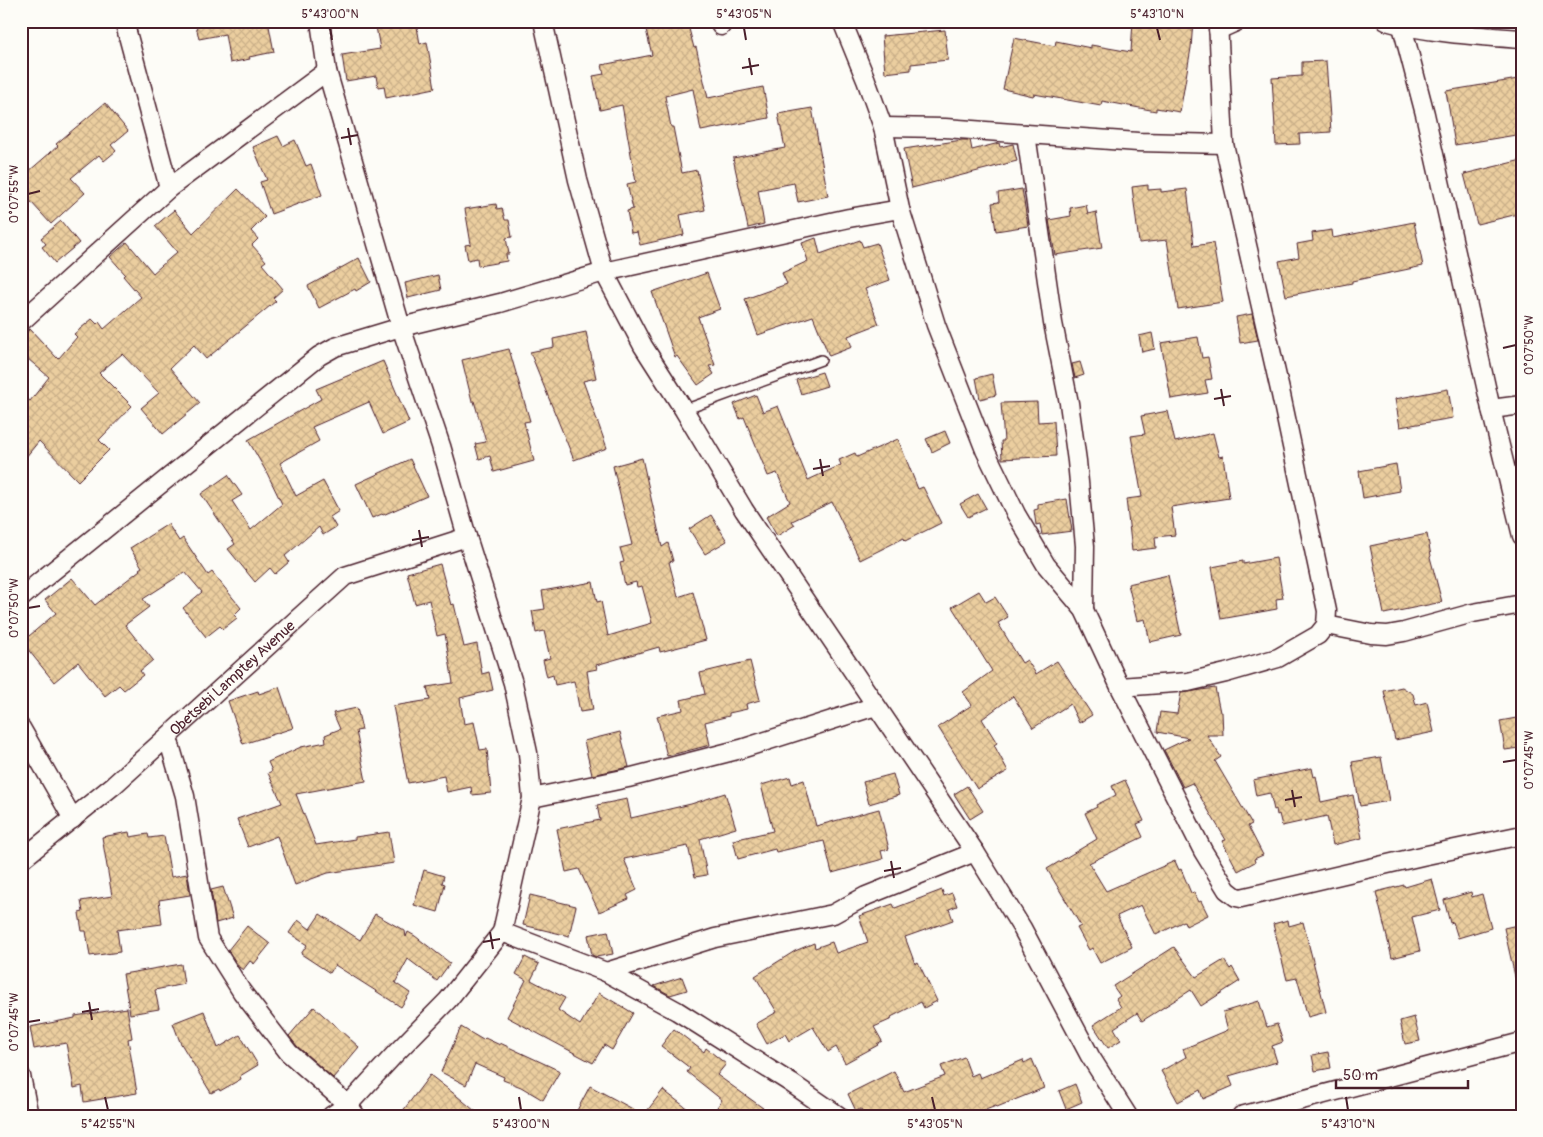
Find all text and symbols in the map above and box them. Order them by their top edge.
text: 5°43'00"N [301,7,359,22]
text: 5°43'05"N [716,7,772,22]
text: 5°43'10"N [1130,7,1184,22]
text: 0°07'55"W [7,165,22,223]
text: 0°07'50"W [1522,315,1537,375]
text: 0°07'50"W [7,578,22,638]
street label: Obetsebi Lamptey Avenue [165,616,300,740]
text: 0°07'45"W [1522,731,1537,789]
text: 0°07'45"W [7,993,22,1051]
scale bar [1336,1057,1468,1089]
text: 50 m [1343,1066,1378,1085]
text: 5°42'55"N [81,1117,135,1132]
text: 5°43'00"N [492,1117,550,1132]
text: 5°43'05"N [907,1117,963,1132]
text: 5°43'10"N [1321,1117,1375,1132]

